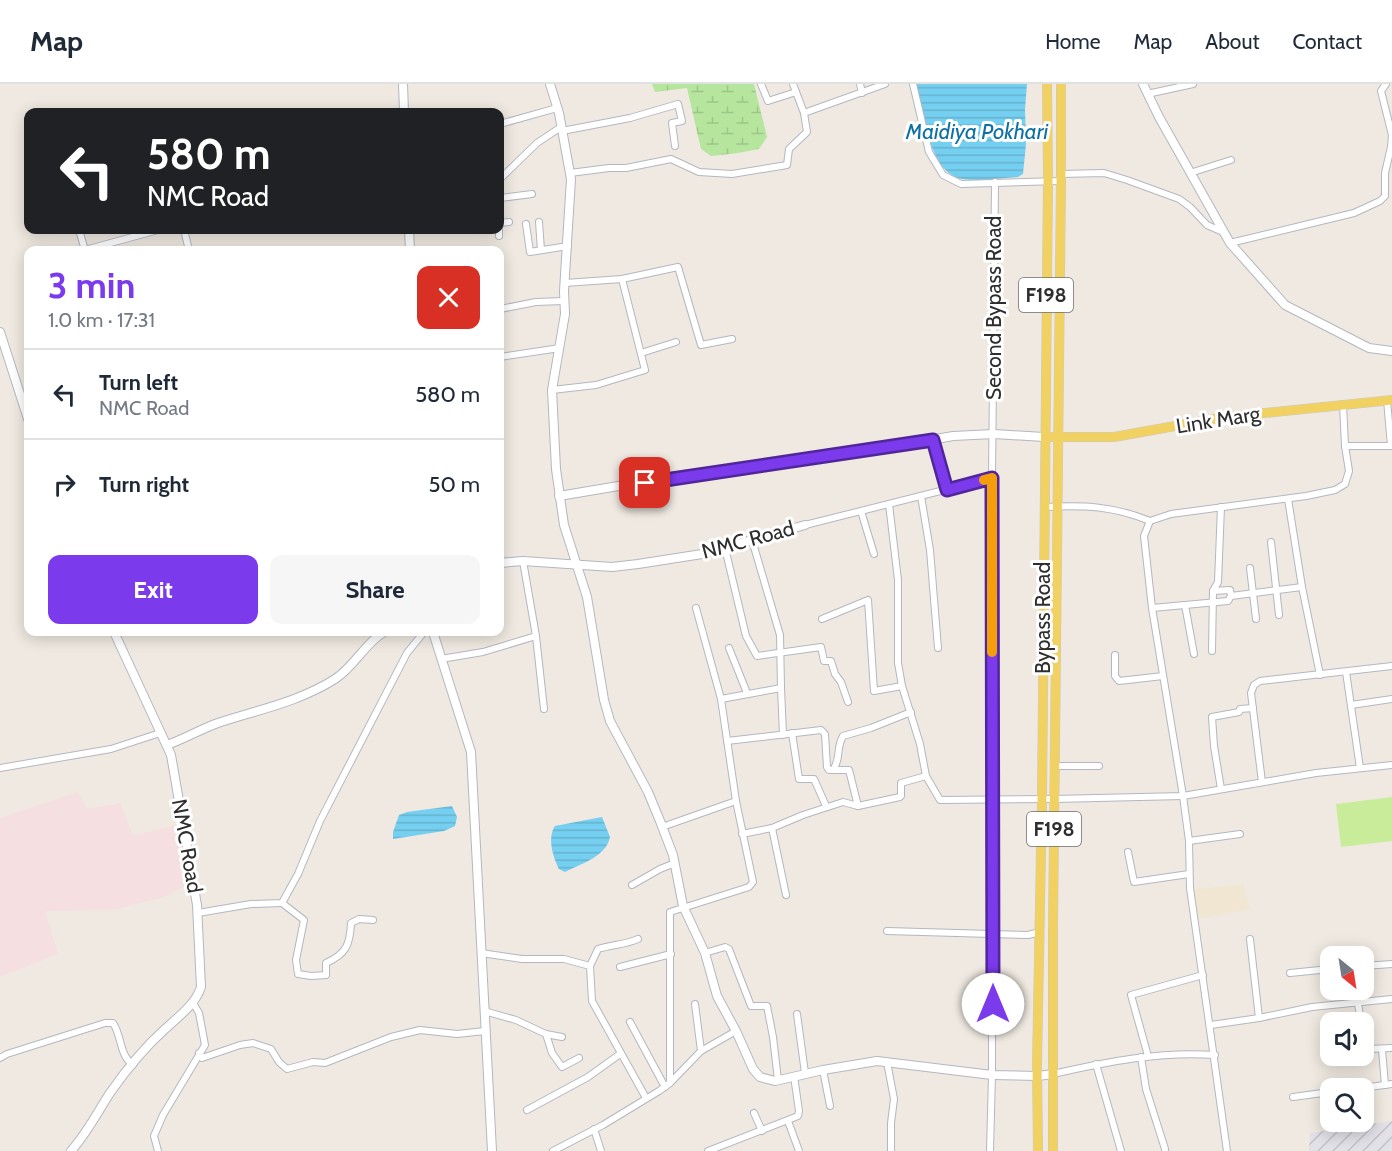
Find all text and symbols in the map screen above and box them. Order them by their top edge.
text: Map [30,24,83,58]
text: Home [1045,29,1101,54]
text: Map [1134,29,1172,54]
text: About [1205,29,1259,54]
text: Contact [1292,29,1362,54]
water label: Maidiya Pokhari [905,118,1048,145]
text: 580 m [147,128,271,180]
icon: left [48,132,126,210]
text: NMC Road [147,180,269,213]
street label: Second Bypass Road [981,216,1006,400]
text: 3 min [48,263,135,307]
button: close [417,266,480,329]
road number: F198 [1019,278,1073,312]
text: 1.0 km · 17:31 [48,308,155,332]
text: Turn left [99,369,178,396]
icon: left [48,378,81,411]
text: 580 m [415,381,480,408]
text: NMC Road [99,396,189,420]
street label: Link Marg [1174,400,1262,438]
pin [619,457,670,508]
icon: arrive [628,466,661,499]
icon: right [48,468,81,501]
text: Turn right [99,471,189,498]
text: 50 m [428,471,480,498]
street label: NMC Road [699,515,797,564]
button: Exit [48,555,258,624]
button: Share [270,555,480,624]
street label: Bypass Road [1030,562,1055,674]
street label: NMC Road [167,797,208,895]
road number: F198 [1027,812,1081,846]
north arrow [1320,946,1374,1000]
map controls [1320,946,1374,1132]
position arrow [961,972,1025,1036]
button: sound [1320,1012,1374,1066]
button: search [1320,1078,1374,1132]

